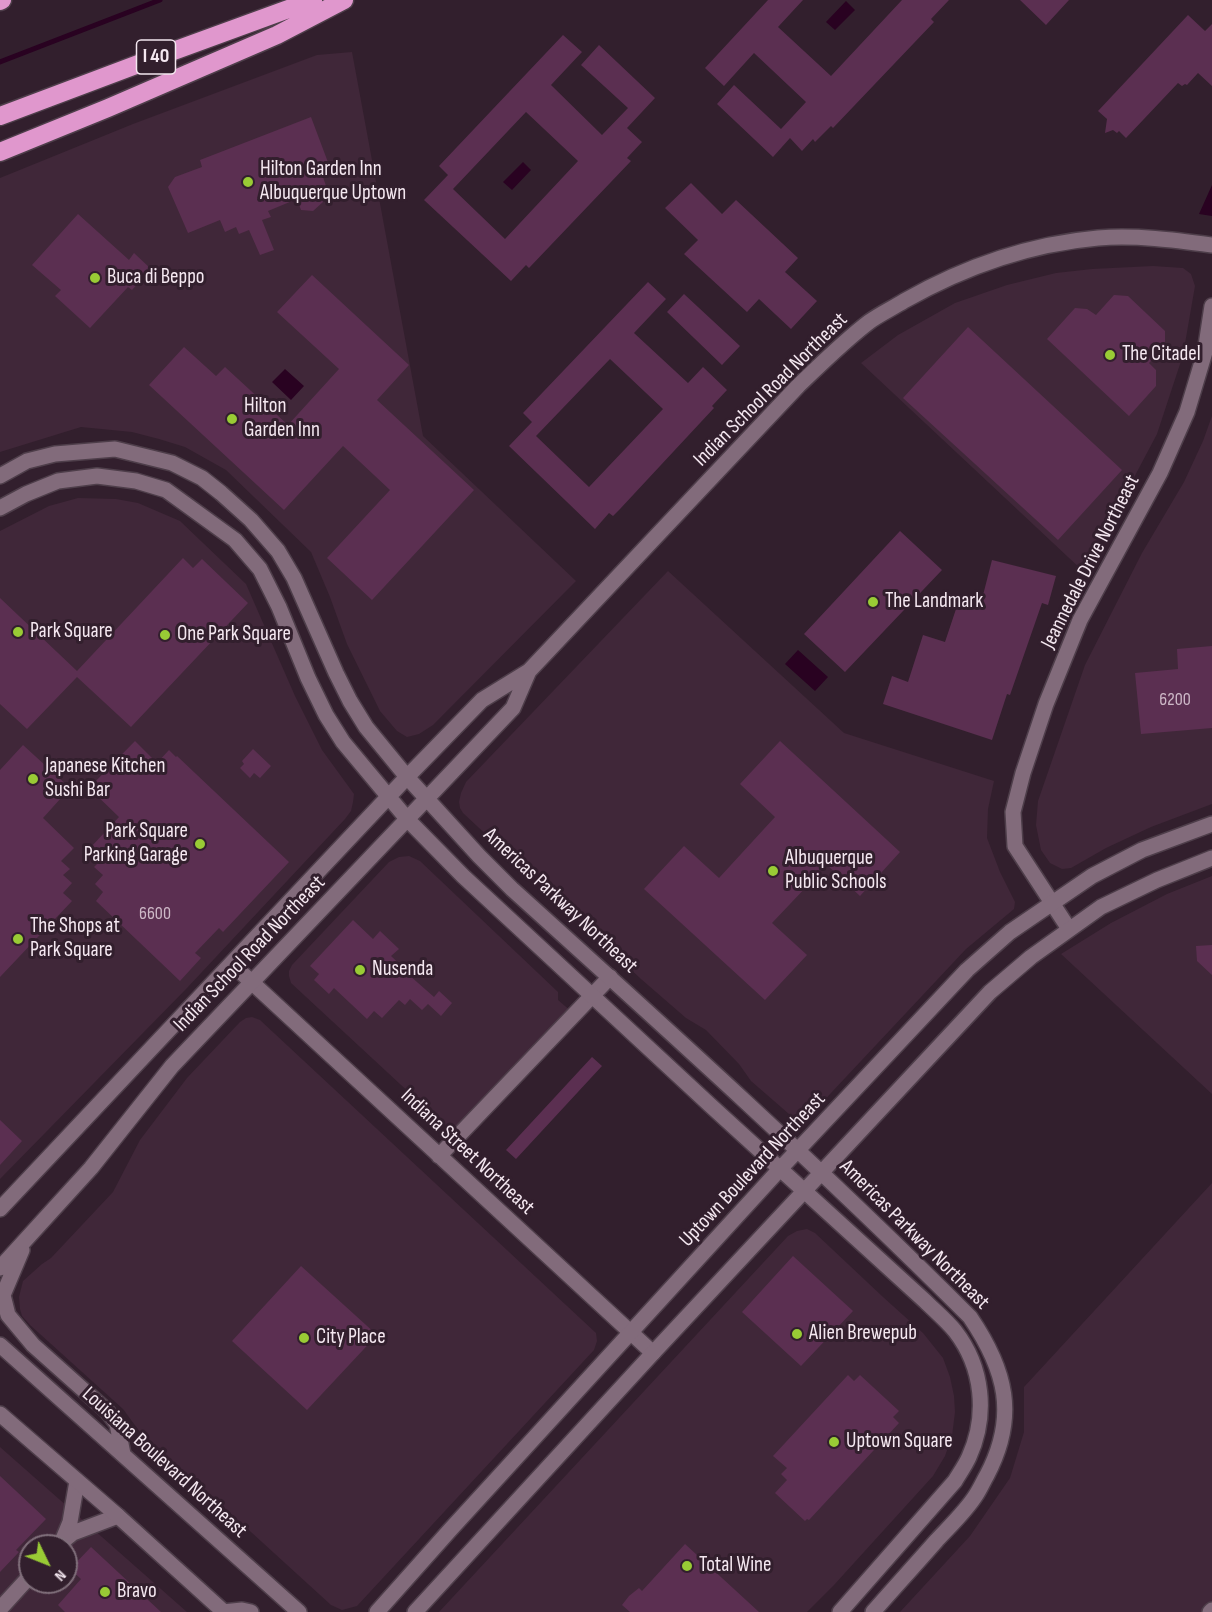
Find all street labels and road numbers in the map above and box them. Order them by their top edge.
road number: I 40 [136,40,176,74]
street label: Indian School Road Northeast [689,308,853,472]
street label: Jeannedale Drive Northeast [1036,471,1146,653]
street label: Americas Parkway Northeast [478,823,642,979]
street label: Indian School Road Northeast [169,871,331,1037]
street label: Indiana Street Northeast [395,1084,539,1220]
street label: Uptown Boulevard Northeast [675,1087,831,1253]
street label: Americas Parkway Northeast [834,1155,994,1315]
street label: Louisiana Boulevard Northeast [76,1382,252,1544]

